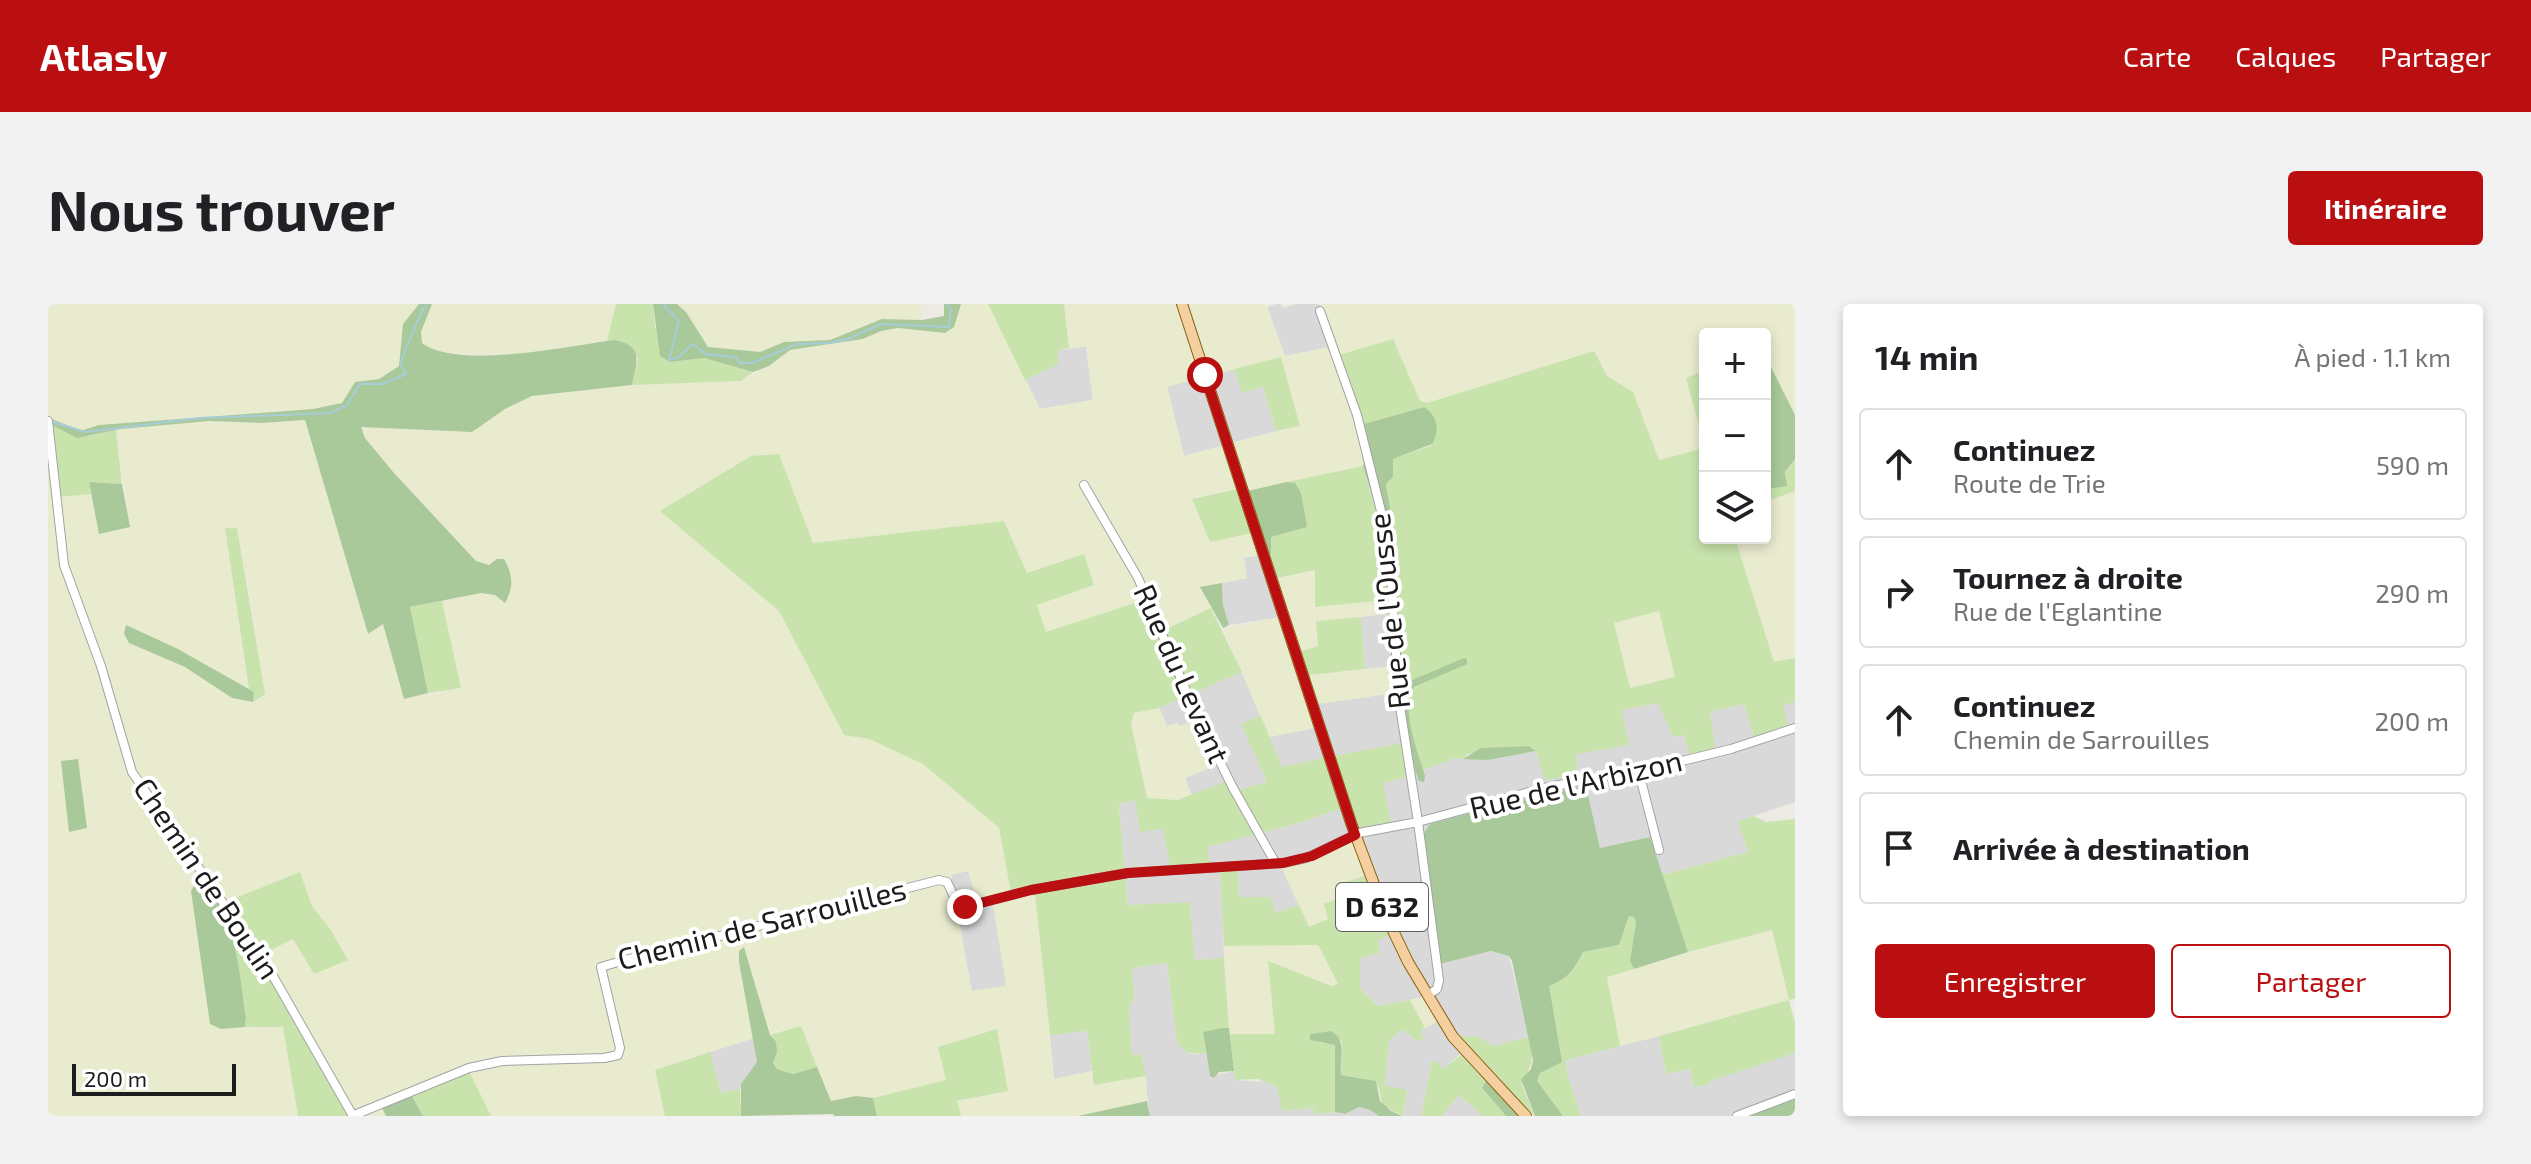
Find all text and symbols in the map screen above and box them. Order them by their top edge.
text: Atlasly [40,33,167,79]
text: Carte [2123,39,2191,73]
text: Calques [2235,39,2336,73]
text: Partager [2380,39,2491,73]
button: Itinéraire [2288,171,2483,245]
text: Nous trouver [48,175,395,242]
map controls [1699,328,1771,544]
button: + [1699,328,1771,400]
text: 14 min [1875,336,1978,377]
text: À pied · 1.1 km [2294,341,2451,372]
route start [1187,357,1223,393]
button: − [1699,400,1771,472]
text: Continuez [1953,431,2095,467]
icon: ahead [1877,442,1921,486]
text: 590 m [2376,449,2449,480]
text: Route de Trie [1953,467,2106,498]
button: layers [1699,472,1771,544]
street label: Rue de l'Ousse [1360,511,1416,711]
text: Tournez à droite [1953,559,2183,595]
icon: right [1877,570,1921,614]
text: 290 m [2375,577,2449,608]
street label: Rue du Levant [1127,578,1238,768]
text: Rue de l'Eglantine [1953,595,2163,626]
text: Continuez [1953,687,2095,723]
icon: ahead [1877,698,1921,742]
text: 200 m [2374,705,2449,736]
text: Chemin de Sarrouilles [1953,723,2210,754]
street label: Rue de l'Arbizon [1466,741,1685,825]
street label: Chemin de Boulin [127,770,288,985]
icon: arrive [1877,826,1921,870]
text: Arrivée à destination [1953,830,2250,866]
street label: Chemin de Sarrouilles [613,870,910,976]
road number: D 632 [1336,883,1428,931]
route end [947,889,983,925]
button: Enregistrer [1875,944,2155,1018]
button: Partager [2171,944,2451,1018]
scale bar [72,1060,236,1096]
text: 200 m [84,1065,147,1091]

